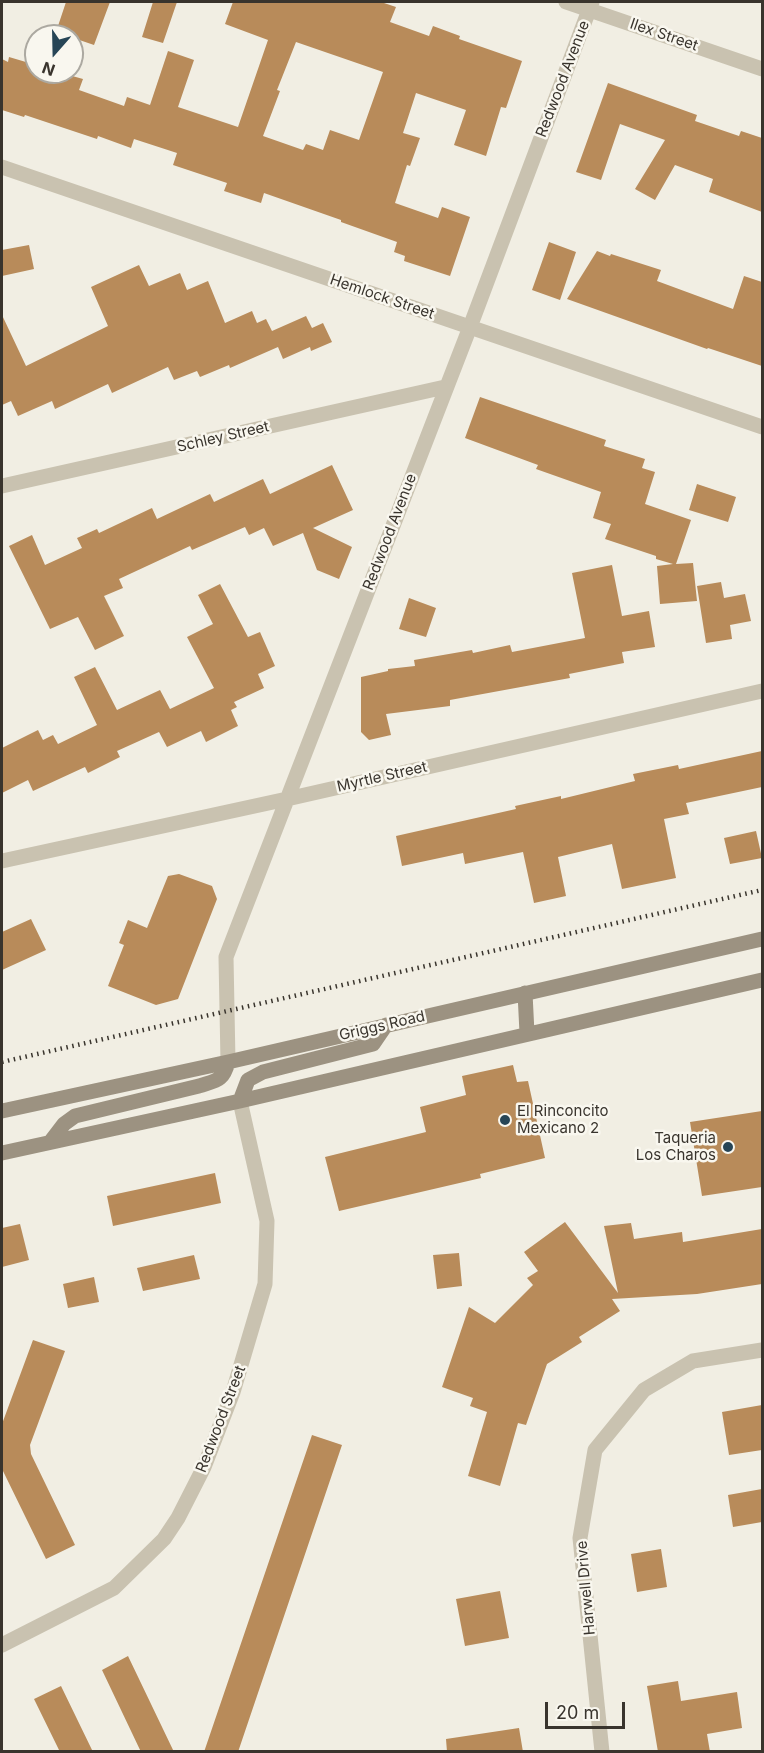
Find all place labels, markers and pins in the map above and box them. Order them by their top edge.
place label: El Rinconcito Mexicano 2 [517,1102,608,1137]
marker: El Rinconcito Mexicano 2 [498,1113,512,1127]
place label: Taqueria Los Charos [636,1129,716,1164]
marker: Taqueria Los Charos [721,1140,735,1154]

